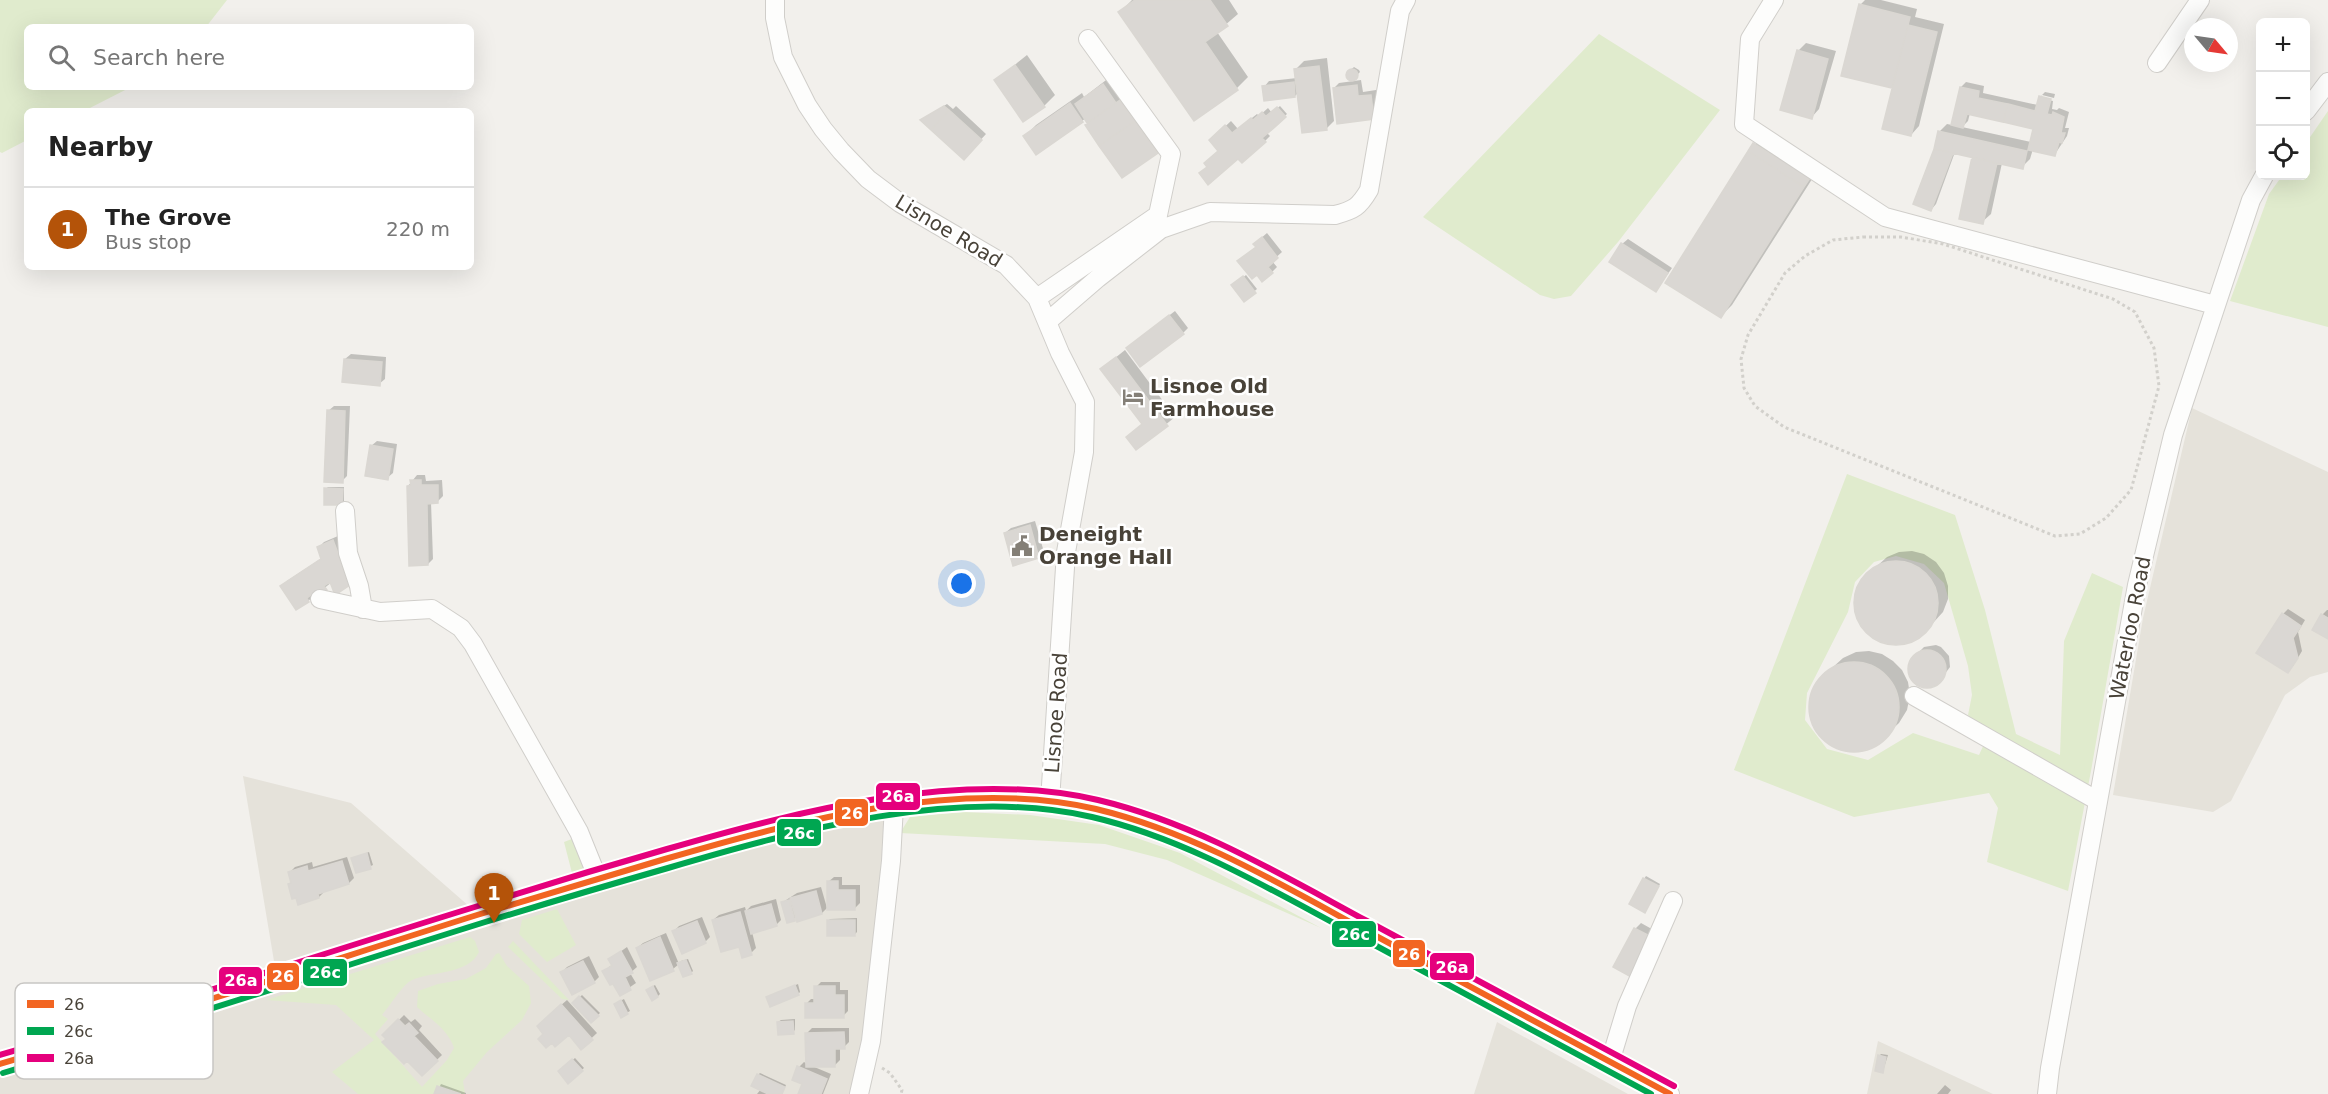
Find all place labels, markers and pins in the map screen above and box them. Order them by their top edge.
place label: Lisnoe Old Farmhouse [1150,374,1274,421]
hotel icon: Lisnoe Old Farmhouse [1121,385,1145,409]
place label: Deneight Orange Hall [1039,522,1172,569]
public building icon: Deneight Orange Hall [1010,534,1034,558]
pin: 1 [474,874,514,923]

